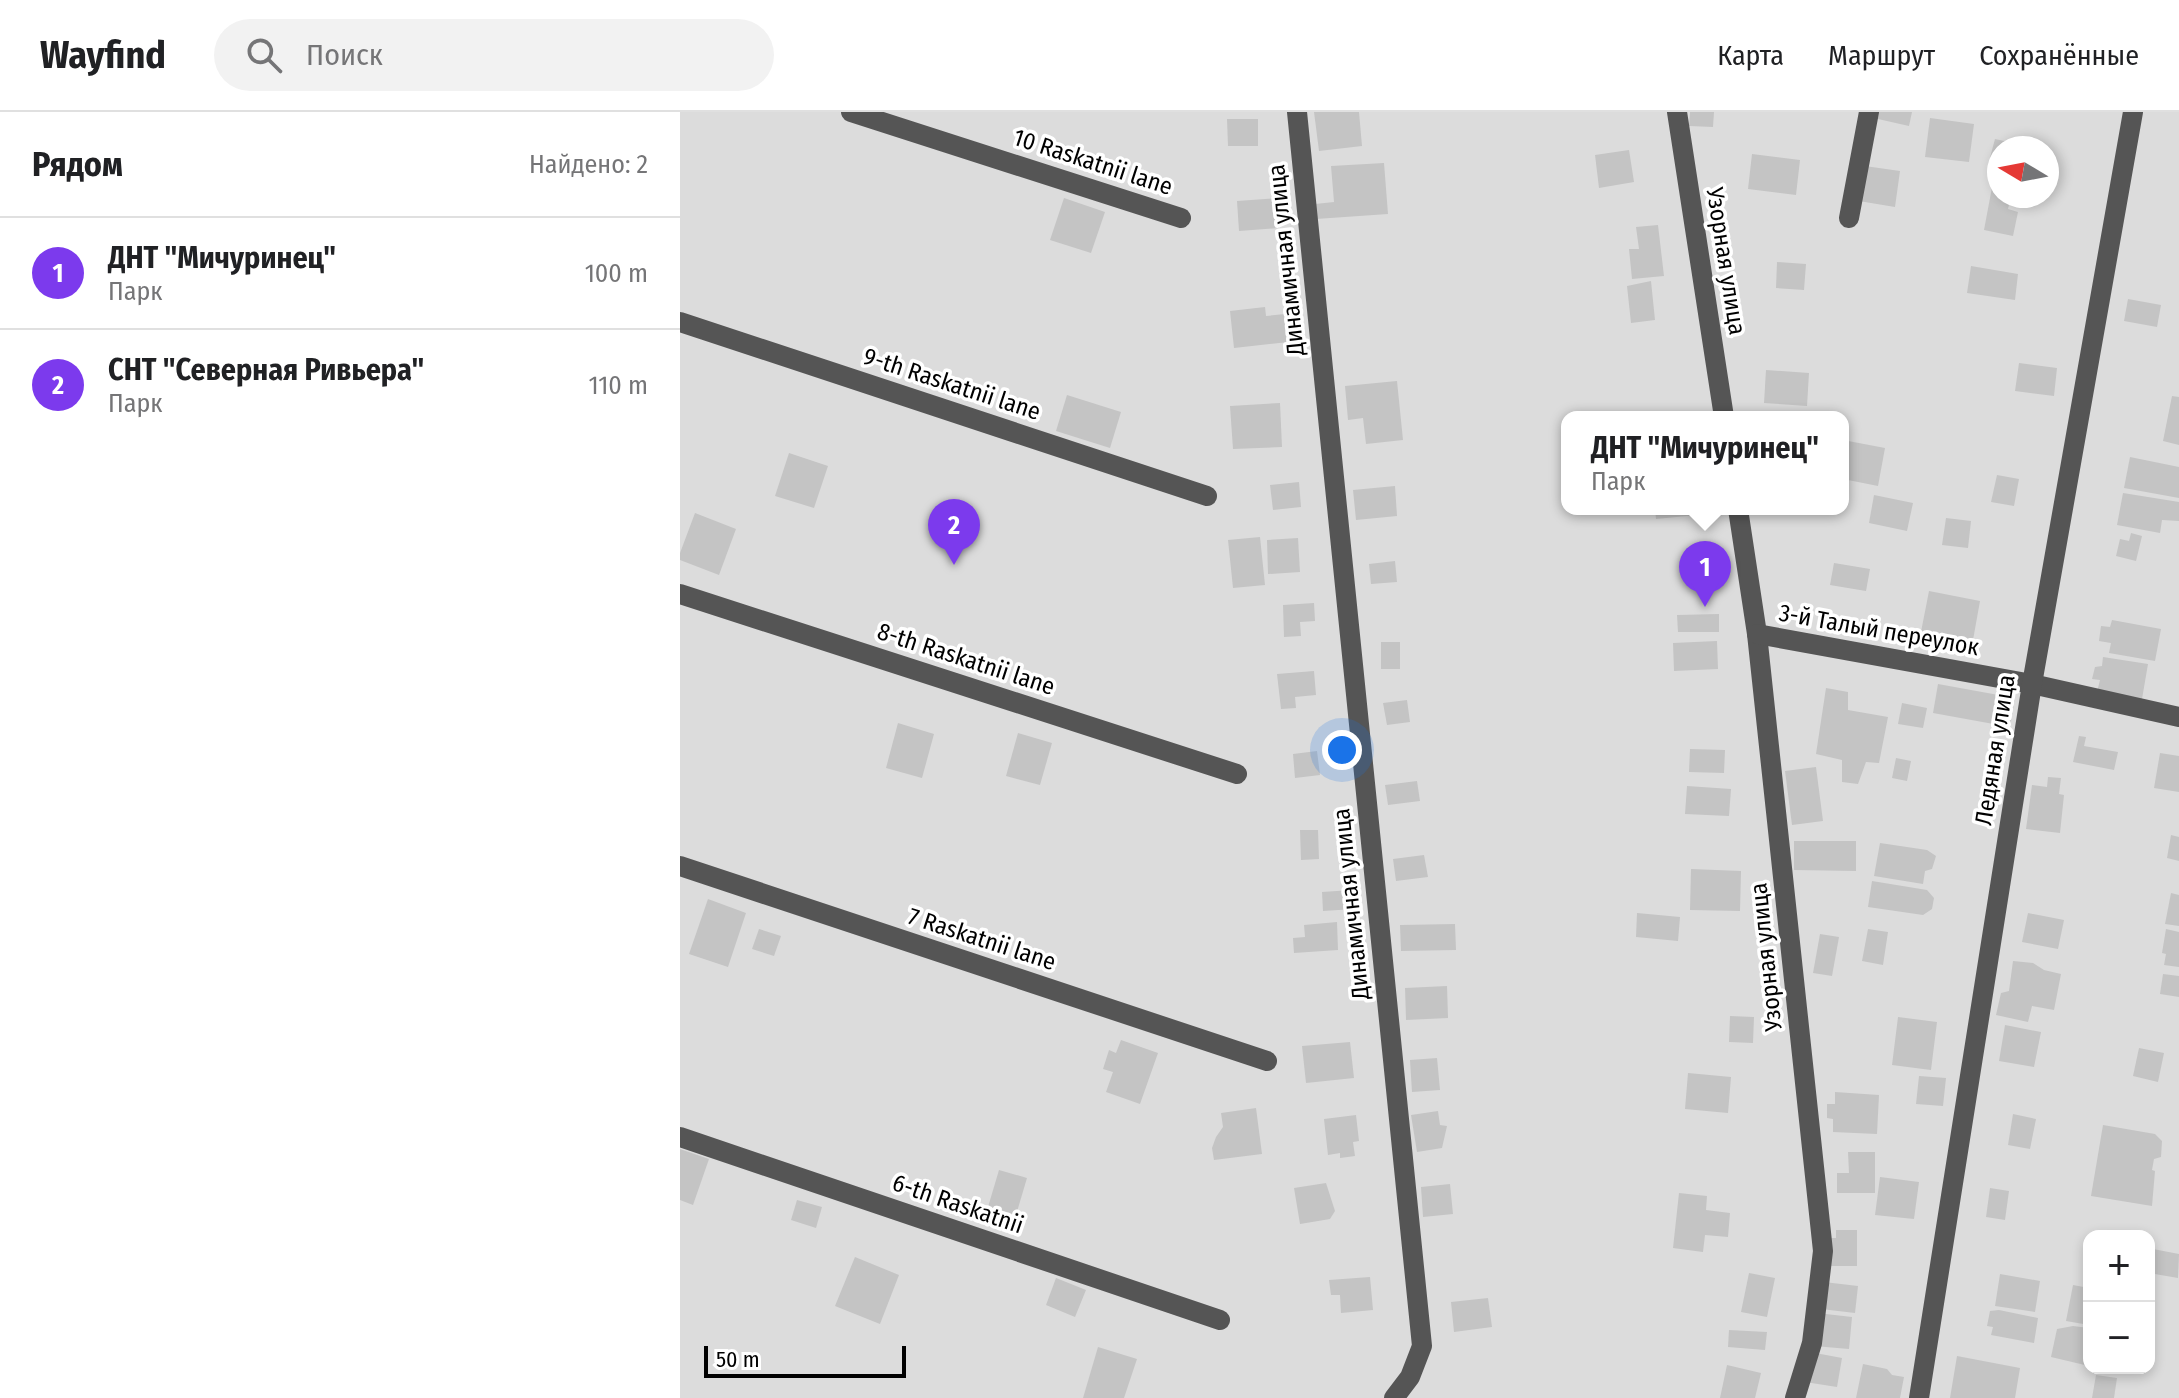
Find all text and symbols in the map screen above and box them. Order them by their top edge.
search box [214,19,774,91]
text: Wayfind [40,32,166,78]
icon: search [242,33,286,77]
text: Поиск [306,37,383,73]
text: Карта [1717,39,1784,72]
text: Маршрут [1828,39,1935,72]
text: Сохранённые [1979,39,2139,72]
street label: 10 Raskatnii lane [1010,123,1176,201]
north arrow [1987,136,2059,208]
text: Рядом [32,144,123,185]
text: Найдено: 2 [529,149,648,180]
street label: Динамичная улица [1262,163,1310,358]
street label: Узорная улица [1700,184,1751,337]
text: ДНТ "Мичуринец" [108,240,336,276]
text: 1 [53,258,64,289]
text: 100 m [585,258,648,289]
text: Парк [108,276,162,307]
street label: 9-th Raskatnii lane [860,342,1044,426]
text: СНТ "Северная Ривьера" [108,352,424,388]
text: 2 [52,370,64,401]
text: 110 m [588,370,648,401]
text: Парк [108,388,162,419]
popup [1561,411,1849,515]
text: ДНТ "Мичуринец" [1591,430,1819,466]
text: Парк [1591,466,1645,497]
pin: 2 [928,499,980,565]
pin: 1 [1679,541,1731,607]
street label: 3-й Талый переулок [1777,599,1982,661]
street label: 8-th Raskatnii lane [874,617,1058,701]
street label: Ледяная улица [1969,673,2021,827]
your location [1322,730,1362,770]
street label: Динамичная улица [1327,807,1375,1002]
street label: Узорная улица [1744,881,1788,1034]
street label: 7 Raskatnii lane [905,902,1059,976]
street label: 6-th Raskatnii [889,1169,1027,1239]
map controls [2083,1230,2155,1374]
button: + [2083,1230,2155,1302]
button: − [2083,1302,2155,1374]
scale bar [704,1342,906,1378]
text: 50 m [716,1346,760,1373]

